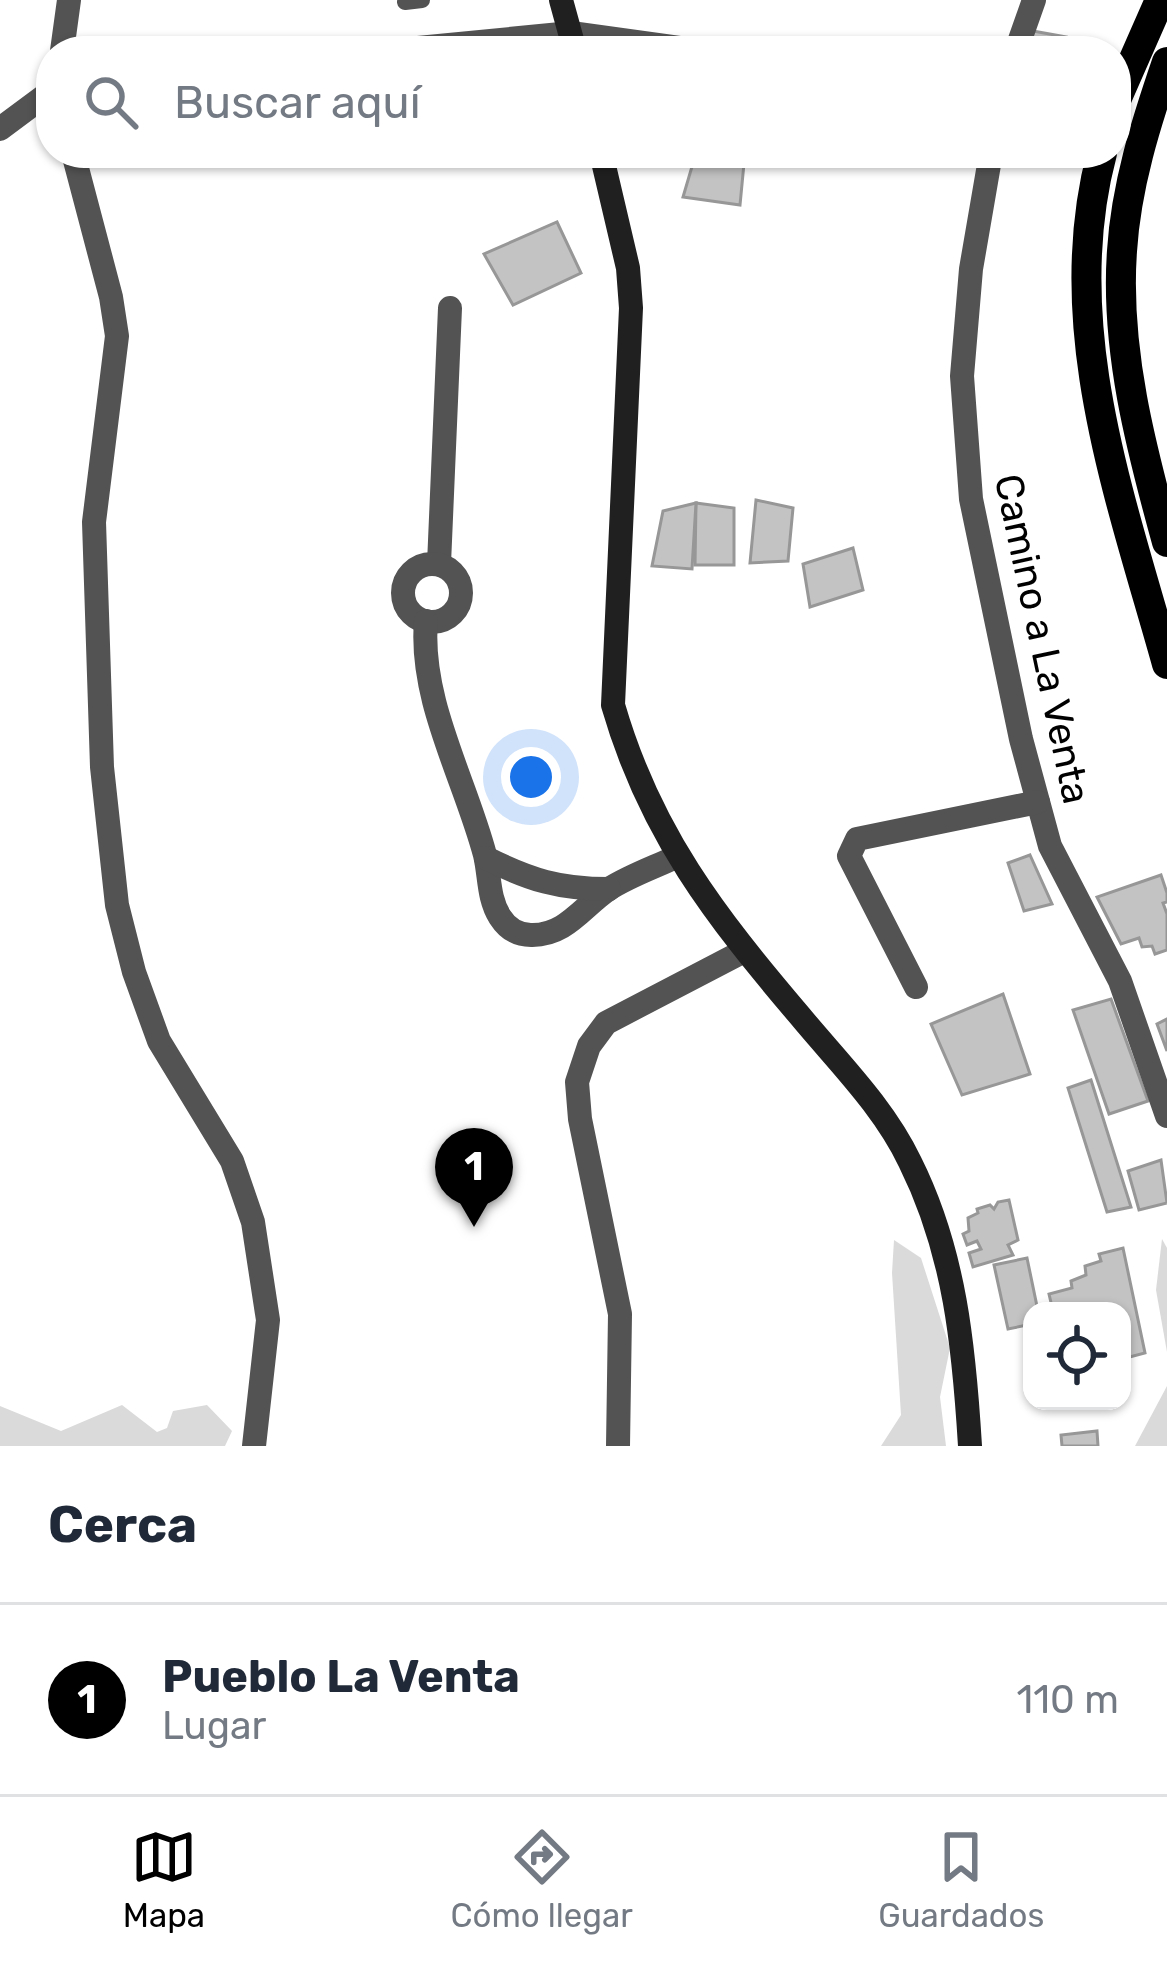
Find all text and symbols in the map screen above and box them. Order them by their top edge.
search box [36,36,1131,168]
icon: search [78,69,144,135]
text: Buscar aquí [174,76,421,129]
street label: Camino a La Venta [985,470,1099,808]
your location [501,747,561,807]
pin: 1 [435,1128,513,1227]
map controls [1023,1302,1131,1410]
button: locate [1023,1302,1131,1410]
text: Cerca [48,1494,197,1555]
text: Pueblo La Venta [162,1650,520,1703]
text: 1 [77,1677,97,1723]
text: 110 m [1017,1677,1119,1723]
text: Lugar [162,1703,266,1749]
tab: Mapa [123,1824,205,1935]
tab: Cómo llegar [451,1824,633,1935]
tab: Guardados [878,1824,1044,1935]

